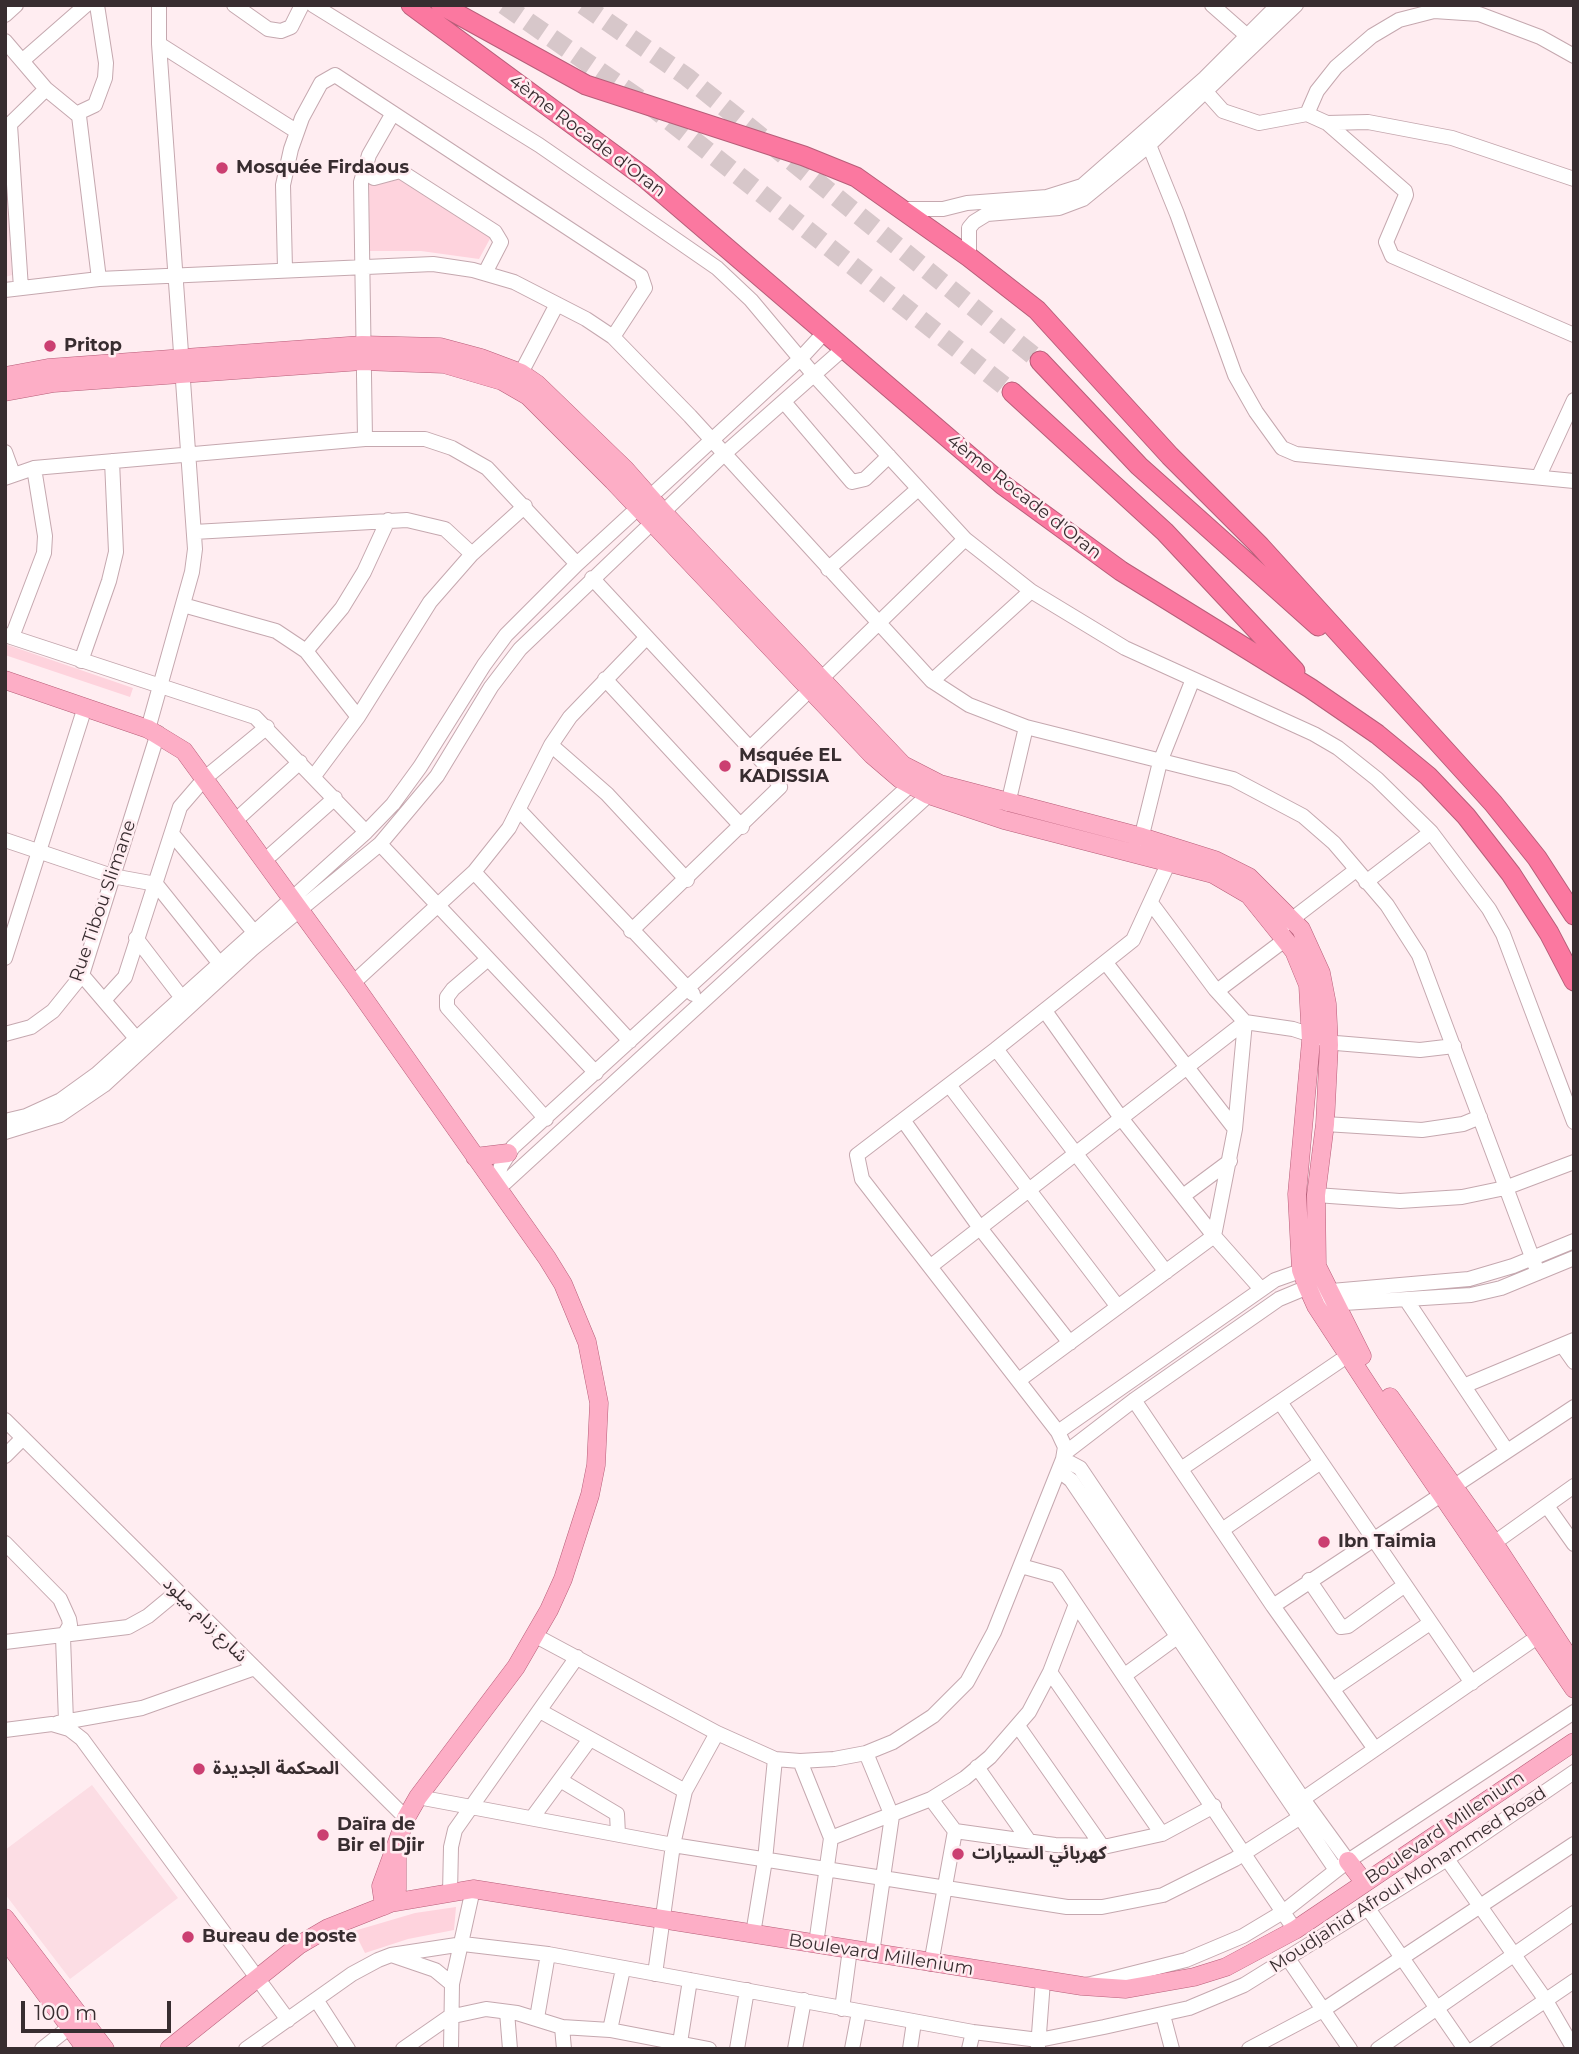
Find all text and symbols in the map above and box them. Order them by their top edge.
street label: 4ème Rocade d'Oran [504,70,670,202]
place label: Mosquée Firdaous [236,157,409,179]
marker: Mosquée Firdaous [214,160,230,176]
place label: Pritop [64,335,122,357]
marker: Pritop [42,338,58,354]
street label: 4ème Rocade d'Oran [942,430,1106,564]
place label: Msquée EL KADISSIA [739,745,841,788]
marker: Msquée EL KADISSIA [717,758,733,774]
street label: Rue Tibou Slimane [65,817,141,985]
place label: Ibn Taimia [1338,1531,1436,1553]
marker: Ibn Taimia [1316,1534,1332,1550]
street label: شارع زدام ميلود [158,1573,252,1667]
place label: المحكمة الجديدة [213,1758,339,1780]
marker: المحكمة الجديدة [191,1761,207,1777]
street label: Boulevard Millenium [1361,1767,1529,1889]
street label: Moudjahid Afroul Mohammed Road [1266,1782,1550,1978]
place label: Daïra de Bir el Djir [337,1814,424,1856]
marker: Daïra de Bir el Djir [315,1827,331,1843]
place label: كهربائي السيارات [972,1843,1107,1865]
marker: كهربائي السيارات [950,1846,966,1862]
place label: Bureau de poste [202,1926,357,1948]
marker: Bureau de poste [180,1929,196,1945]
street label: Boulevard Millenium [787,1930,975,1980]
scale bar [24,1988,175,2032]
text: 100 m [34,2000,97,2025]

